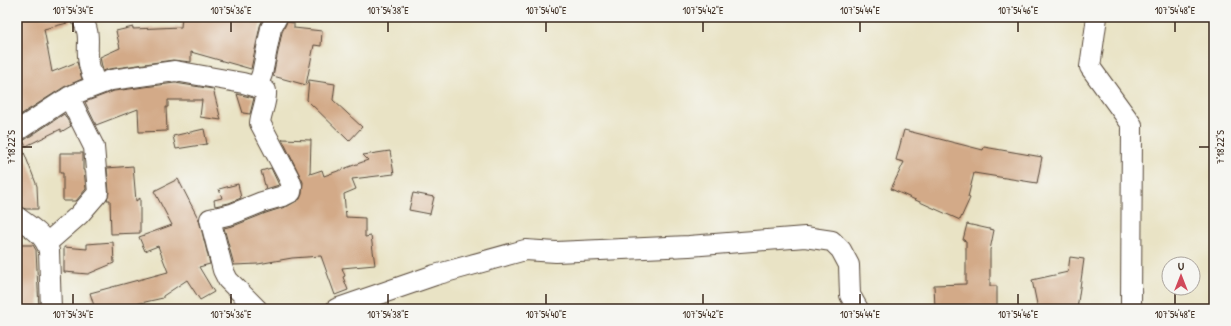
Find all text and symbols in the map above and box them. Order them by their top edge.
text: 107°54'34"E [53,4,94,17]
text: 107°54'36"E [211,4,252,17]
text: 107°54'38"E [367,4,409,17]
text: 107°54'40"E [526,4,567,17]
text: 107°54'42"E [683,4,724,17]
text: 107°54'44"E [840,4,881,17]
text: 107°54'46"E [998,4,1039,17]
text: 107°54'48"E [1155,4,1196,17]
text: 7°18'22"S [5,130,18,164]
text: 7°18'22"S [1214,130,1227,164]
north arrow [1161,256,1201,296]
text: U [1178,259,1184,273]
text: 107°54'34"E [53,308,94,321]
text: 107°54'36"E [211,308,252,321]
text: 107°54'38"E [367,308,409,321]
text: 107°54'40"E [526,308,567,321]
text: 107°54'42"E [683,308,724,321]
text: 107°54'44"E [840,308,881,321]
text: 107°54'46"E [998,308,1039,321]
text: 107°54'48"E [1155,308,1196,321]

